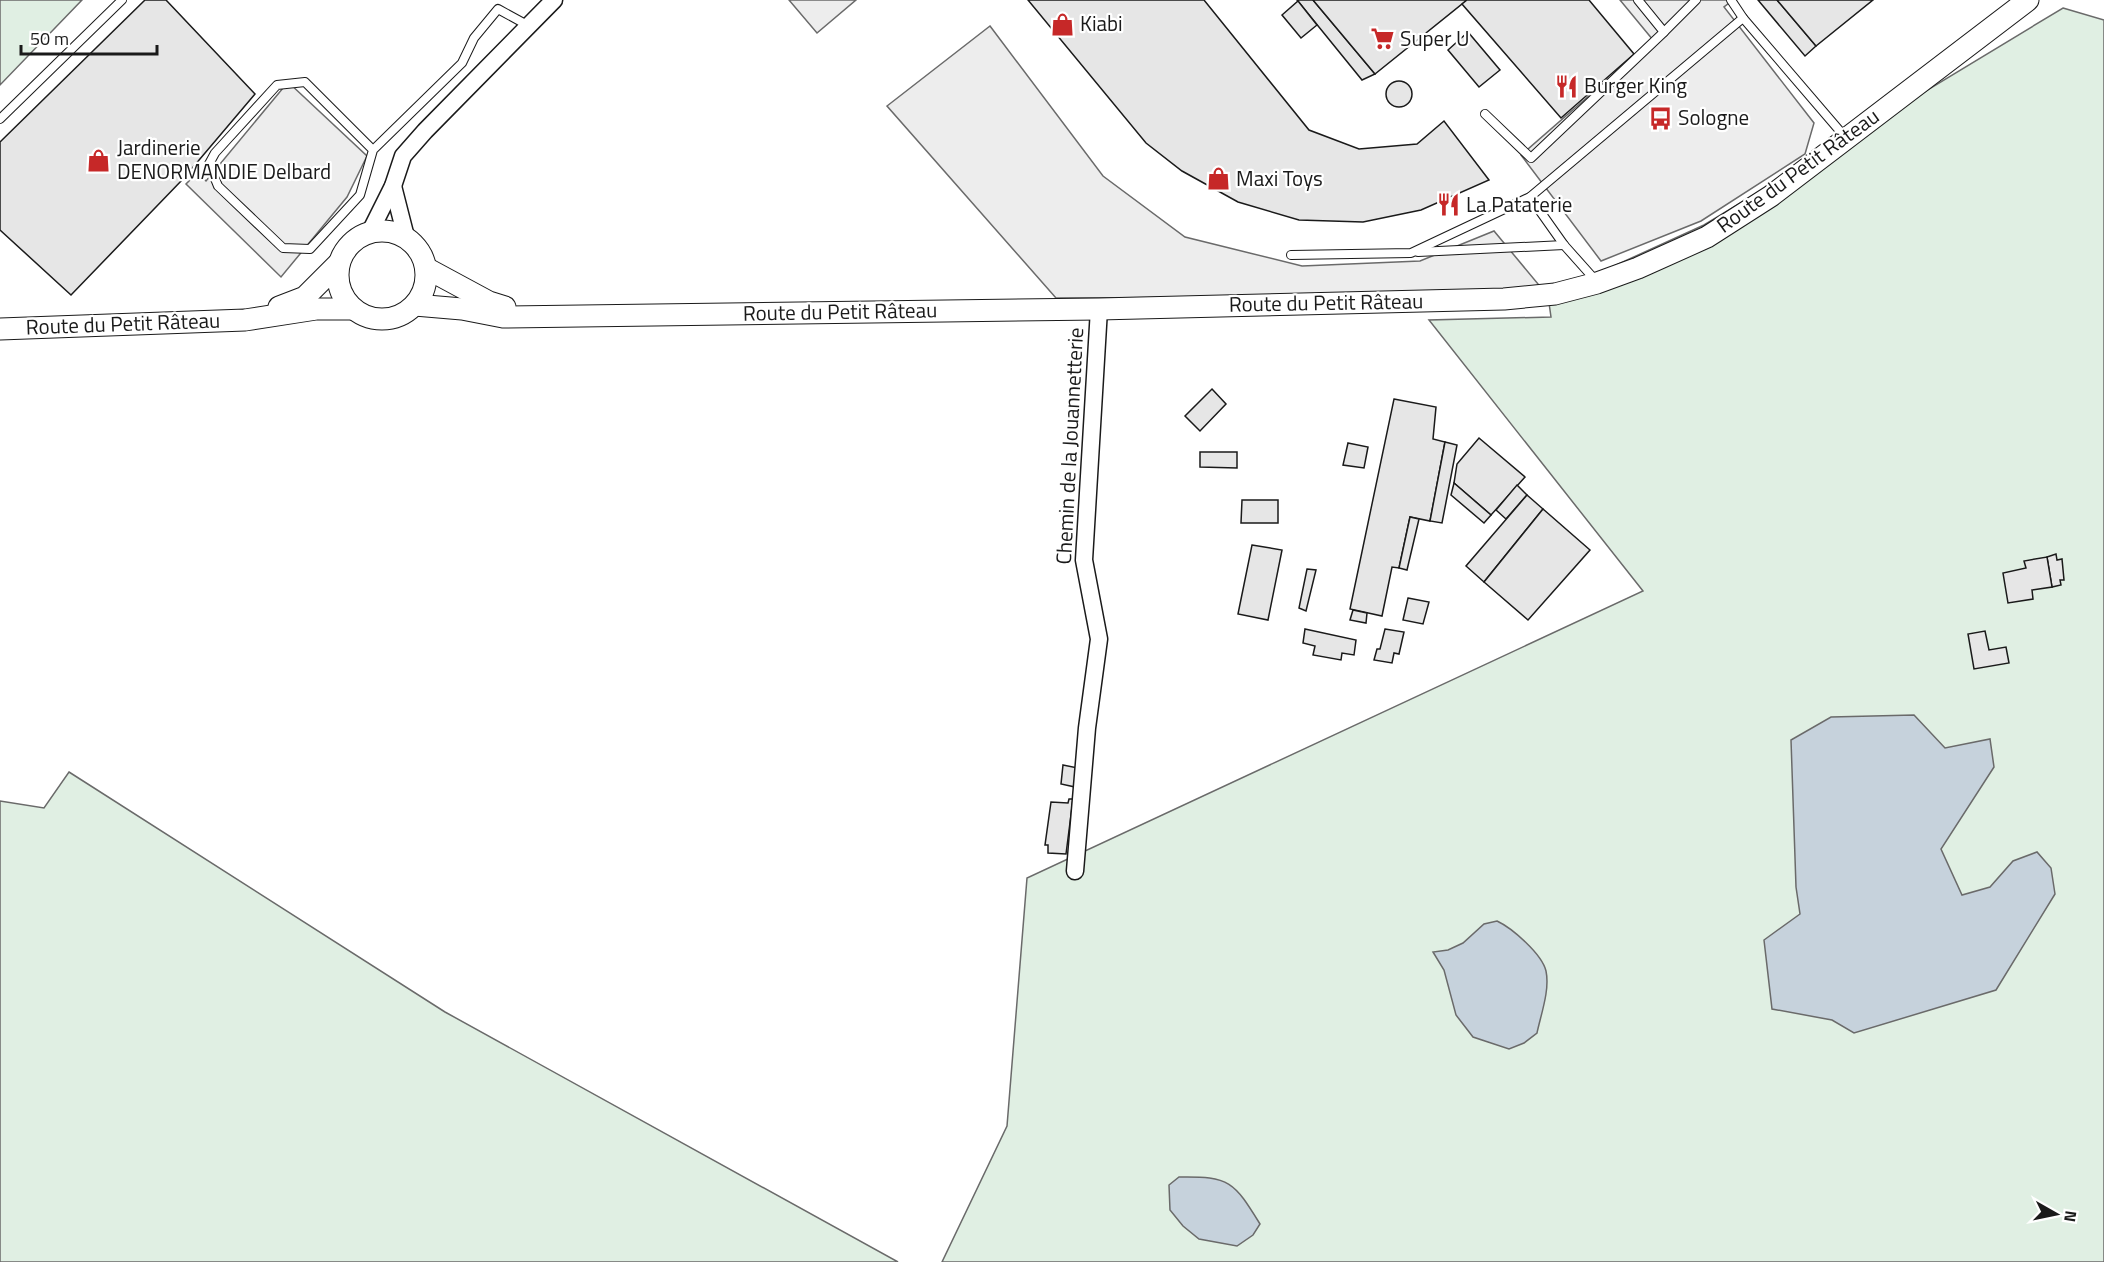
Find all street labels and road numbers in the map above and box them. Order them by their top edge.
street label: Route du Petit Râteau [1709,100,1885,240]
street label: Route du Petit Râteau [1228,284,1423,320]
street label: Route du Petit Râteau [742,293,937,329]
street label: Route du Petit Râteau [25,304,221,342]
street label: Chemin de la Jouannetterie [1047,327,1091,565]

